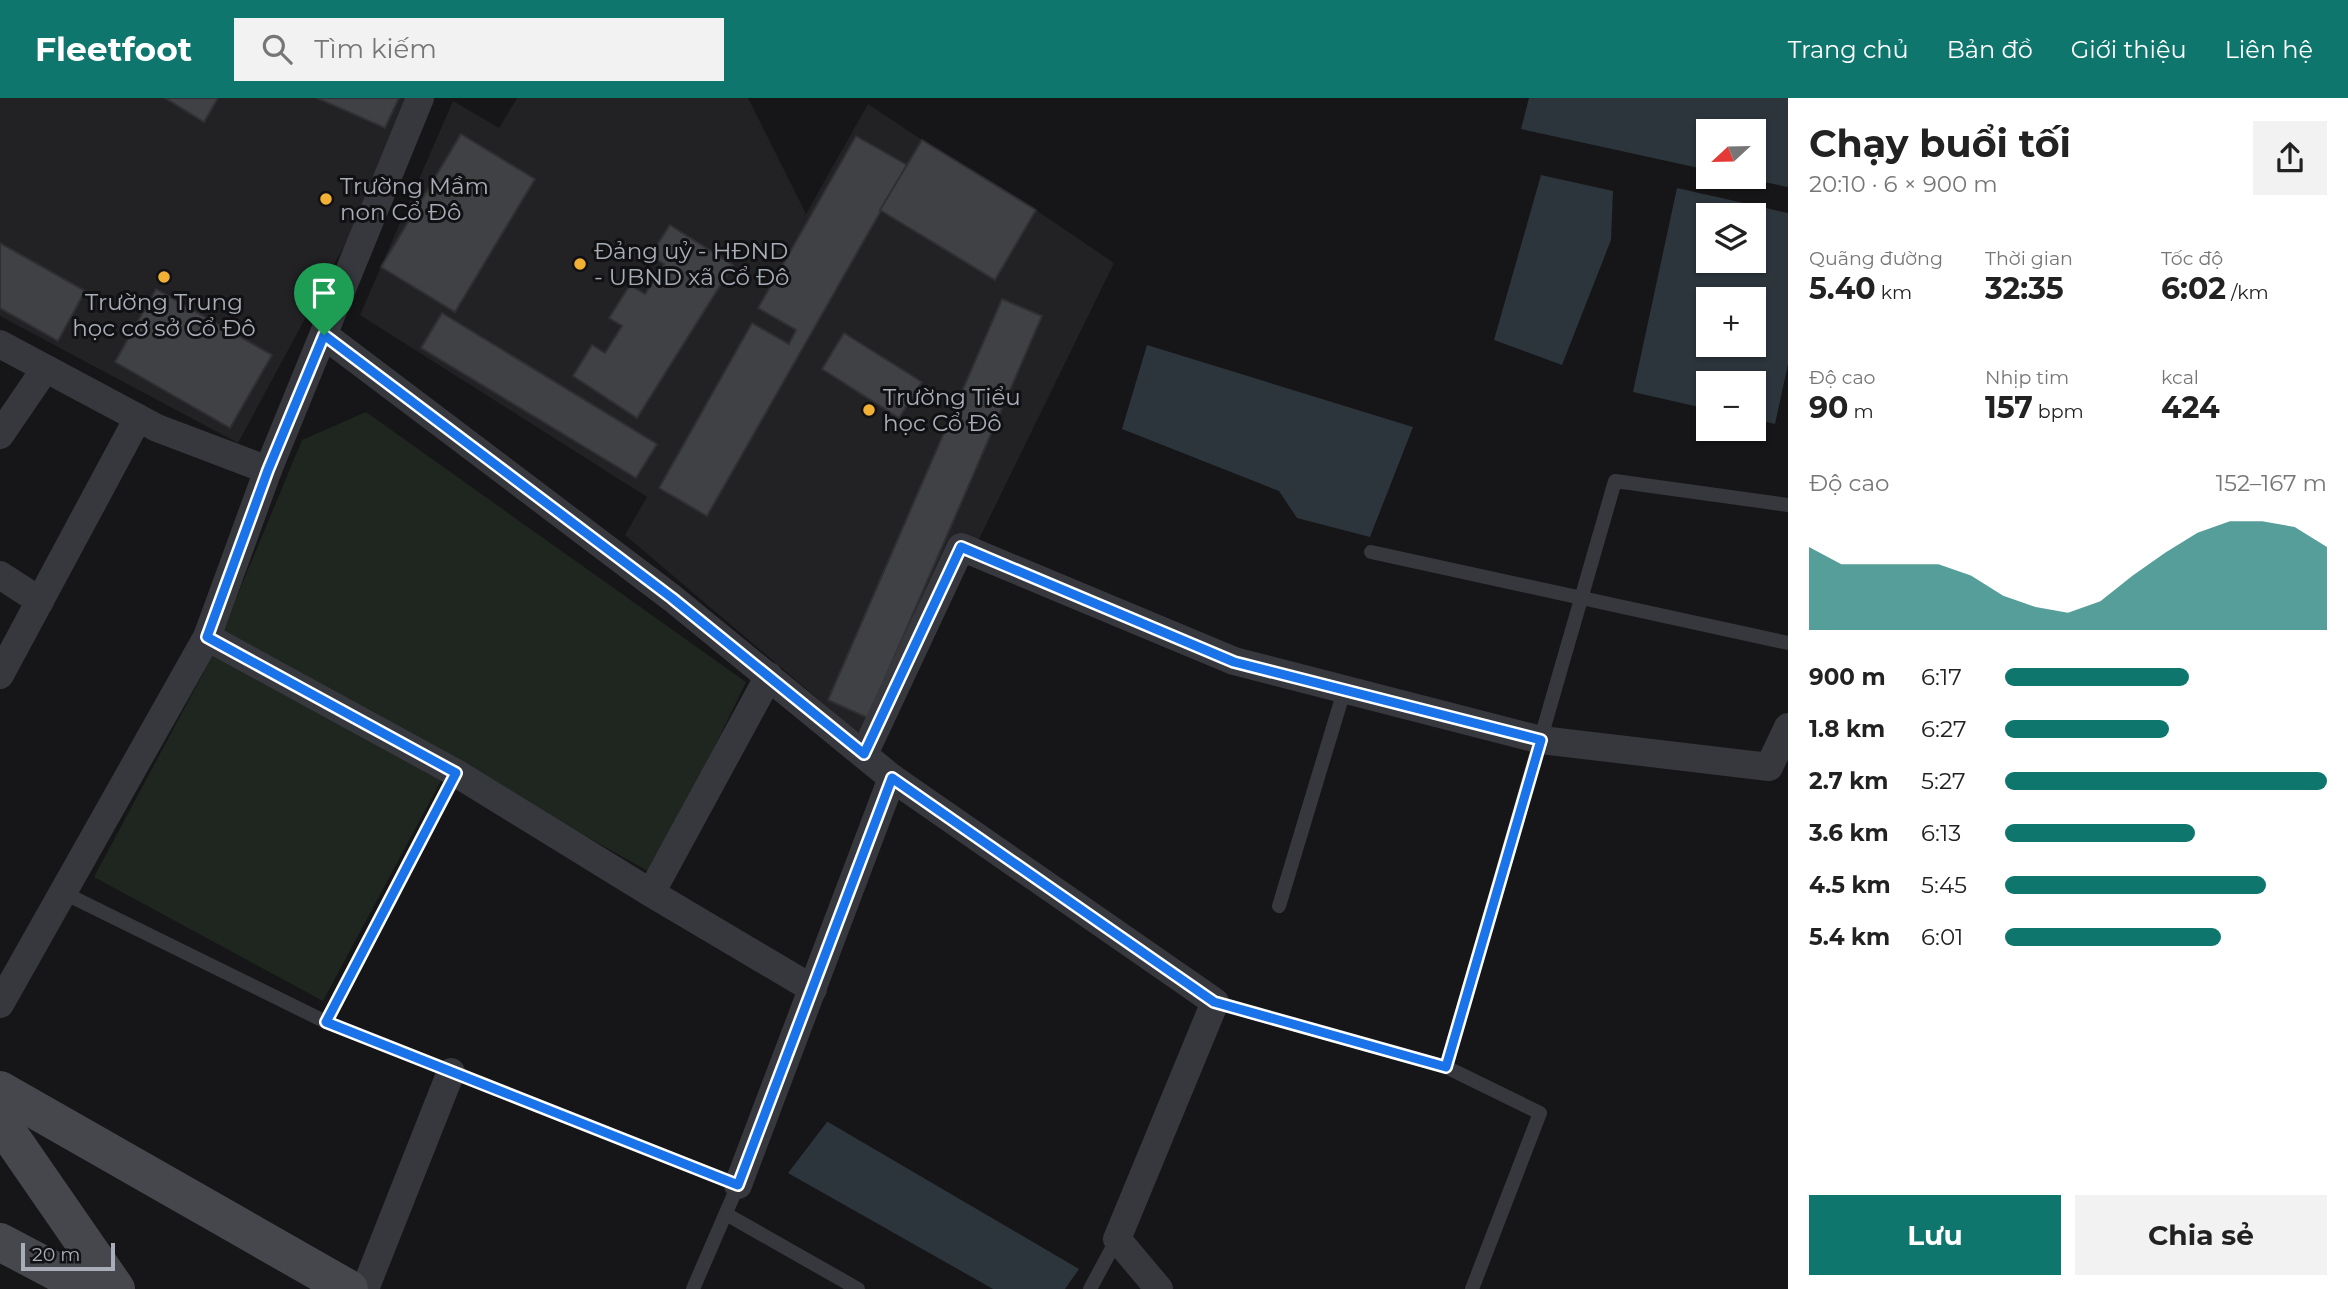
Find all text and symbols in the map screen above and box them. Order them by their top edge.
search box [234,18,724,81]
text: Fleetfoot [35,29,192,69]
icon: search [258,30,296,68]
text: Tìm kiếm [314,33,437,65]
text: Trang chủ [1788,35,1909,64]
text: Bản đồ [1947,35,2033,64]
text: Giới thiệu [2071,35,2187,64]
text: Liên hệ [2225,35,2313,64]
north arrow [1696,119,1766,189]
map controls [1696,119,1766,441]
text: Chạy buổi tối [1809,120,2071,167]
button: share [2253,121,2327,195]
text: 20:10 · 6 × 900 m [1809,170,1998,198]
place label: Trường Mầm non Cổ Đô [340,172,489,226]
marker: Trường Mầm non Cổ Đô [318,191,334,207]
button: layers [1696,203,1766,273]
place label: Đảng uỷ - HĐND - UBND xã Cổ Đô [594,237,790,291]
text: Quãng đường [1809,247,1943,270]
text: Thời gian [1985,247,2073,270]
text: Tốc độ [2161,247,2223,270]
marker: Đảng uỷ - HĐND - UBND xã Cổ Đô [572,256,588,272]
pin [294,263,354,335]
marker: Trường Trung học cơ sở Cổ Đô [156,269,172,285]
text: 5.40 [1809,270,1876,307]
text: 32:35 [1985,270,2063,307]
text: 6:02 [2161,270,2226,307]
icon: arrive [305,274,343,312]
text: km [1876,281,1912,304]
text: /km [2226,281,2269,304]
button: + [1696,287,1766,357]
place label: Trường Trung học cơ sở Cổ Đô [72,288,256,342]
text: Độ cao [1809,366,1876,389]
text: Nhịp tim [1985,366,2069,389]
text: kcal [2161,366,2199,389]
button: − [1696,371,1766,441]
place label: Trường Tiểu học Cổ Đô [883,383,1021,437]
text: 90 [1809,389,1848,426]
text: 157 [1985,389,2033,426]
text: 424 [2161,389,2220,426]
text: m [1848,400,1874,423]
text: bpm [2033,400,2084,423]
marker: Trường Tiểu học Cổ Đô [861,402,877,418]
text: Độ cao [1809,469,1890,497]
text: 152–167 m [2216,469,2327,497]
text: 900 m [1809,663,1886,691]
text: 6:17 [1921,663,1962,691]
text: 1.8 km [1809,715,1885,743]
text: 6:27 [1921,715,1966,743]
text: 2.7 km [1809,767,1888,795]
text: 5:27 [1921,767,1965,795]
text: 3.6 km [1809,819,1889,847]
text: 6:13 [1921,819,1961,847]
text: 4.5 km [1809,871,1891,899]
text: 5:45 [1921,871,1967,899]
text: 5.4 km [1809,923,1890,951]
text: 6:01 [1921,923,1963,951]
button: Lưu [1809,1195,2061,1275]
button: Chia sẻ [2075,1195,2327,1275]
scale bar [21,1240,116,1272]
text: 20 m [32,1243,80,1266]

